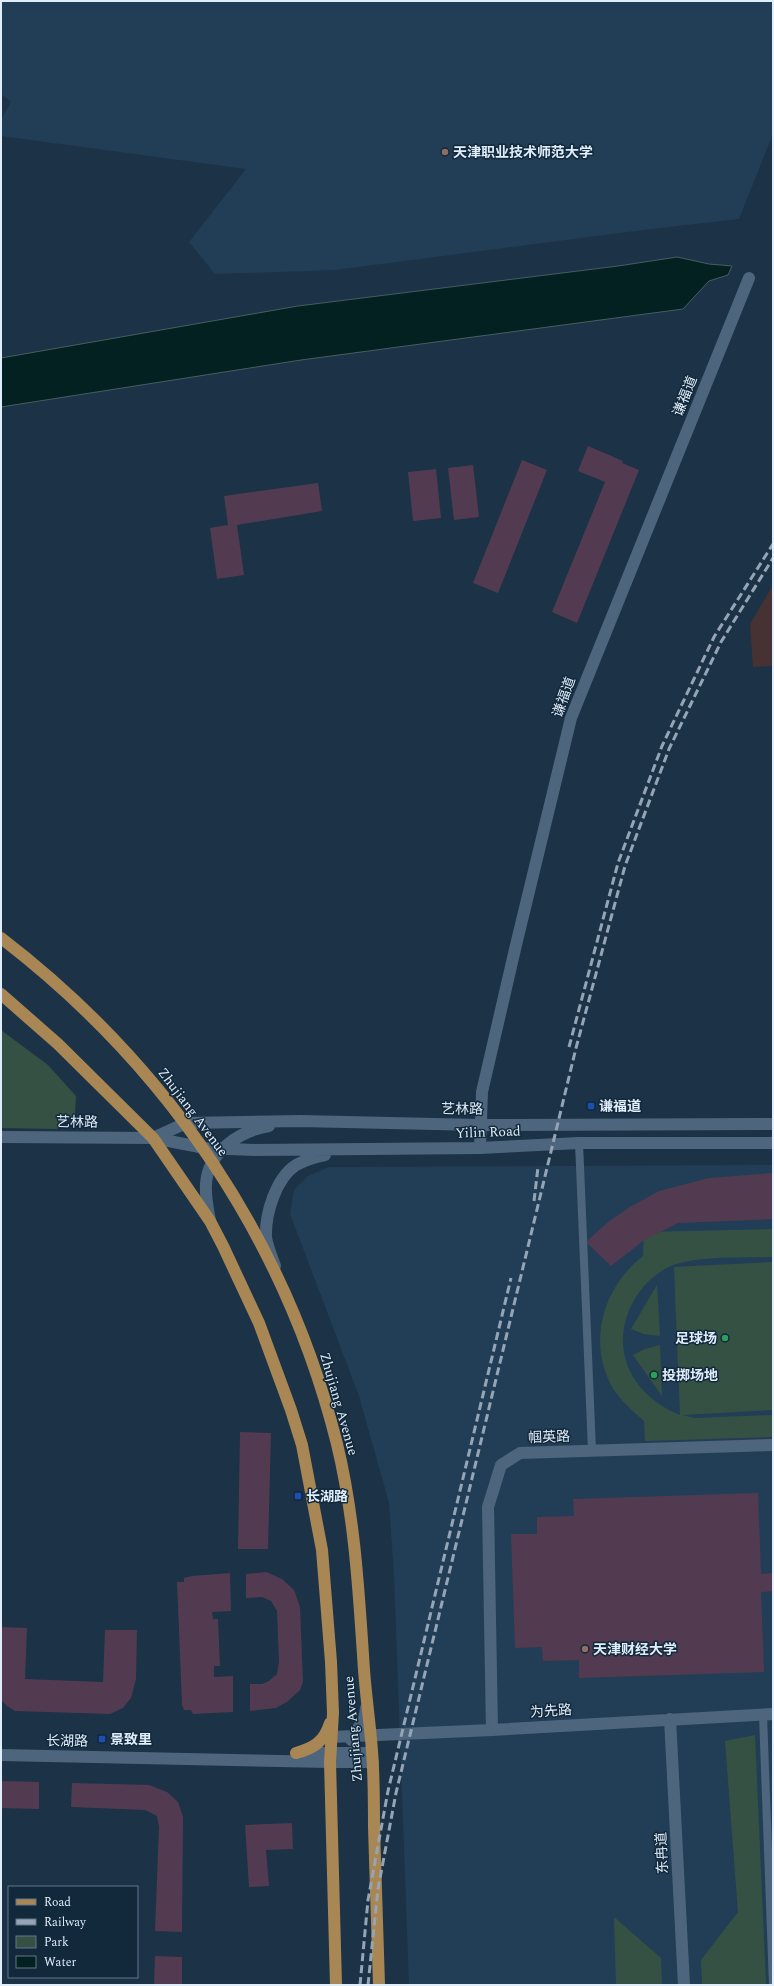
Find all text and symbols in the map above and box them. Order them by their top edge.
place label: 天津职业技术师范大学 [453,142,593,163]
marker: 天津职业技术师范大学 [440,147,450,157]
street label: 谦福道 [667,373,703,419]
street label: 谦福道 [547,674,581,720]
street label: Zhujiang Avenue [153,1063,233,1161]
place label: 谦福道 [599,1096,641,1117]
street label: 艺林路 [441,1098,483,1120]
marker: 谦福道 [586,1101,596,1111]
street label: 艺林路 [56,1111,98,1133]
street label: Yilin Road [455,1120,521,1144]
place label: 足球场 [675,1328,717,1349]
marker: 足球场 [720,1333,730,1343]
street label: Zhujiang Avenue [314,1350,364,1458]
place label: 投掷场地 [662,1365,718,1386]
marker: 投掷场地 [649,1370,659,1380]
street label: 帼英路 [528,1426,570,1448]
place label: 长湖路 [306,1486,348,1507]
marker: 长湖路 [293,1491,303,1501]
place label: 天津财经大学 [593,1639,677,1660]
marker: 天津财经大学 [580,1644,590,1654]
street label: Zhujiang Avenue [338,1675,368,1783]
street label: 为先路 [529,1699,573,1723]
place label: 景致里 [110,1729,152,1750]
street label: 长湖路 [46,1730,88,1752]
marker: 景致里 [97,1734,107,1744]
street label: 东冉道 [650,1831,674,1875]
legend [8,1886,138,1978]
text: Road [44,1893,71,1912]
text: Railway [44,1913,87,1932]
text: Park [44,1933,69,1952]
text: Water [44,1953,76,1972]

